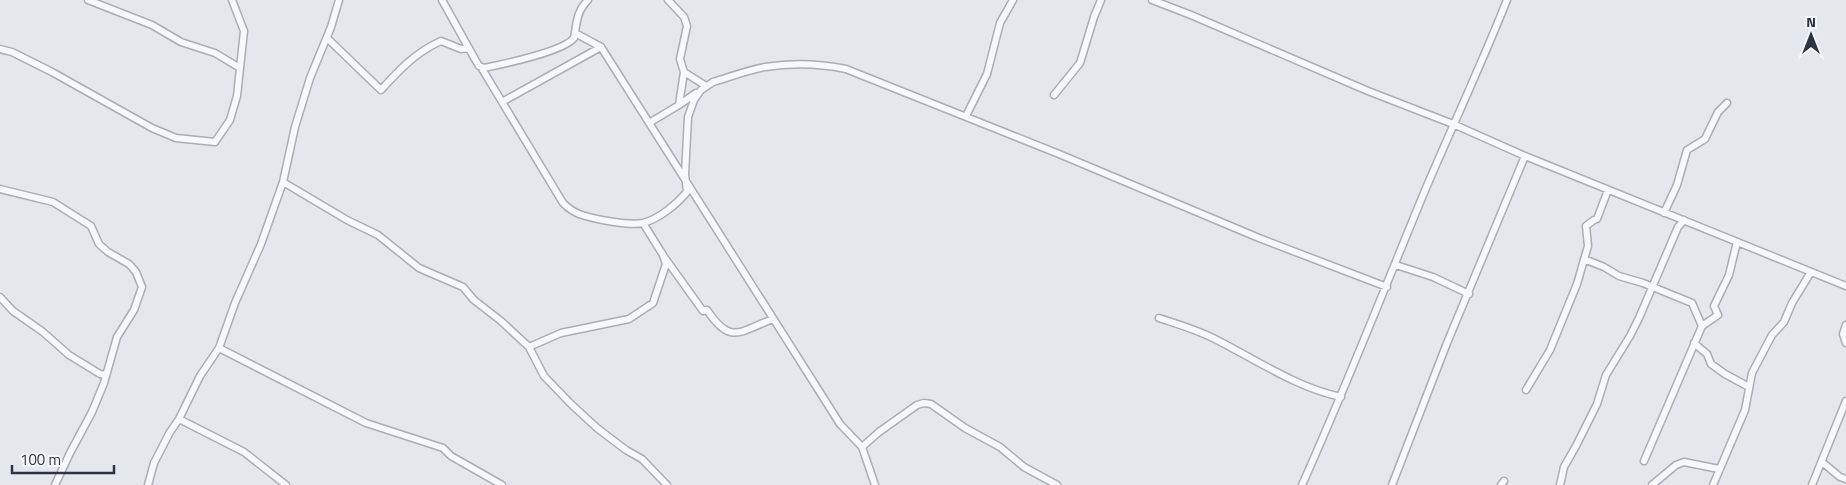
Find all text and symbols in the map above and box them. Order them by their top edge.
north arrow [1786,10,1836,60]
text: N [1806,11,1816,32]
scale bar [12,442,115,474]
text: 100 m [20,448,61,471]

